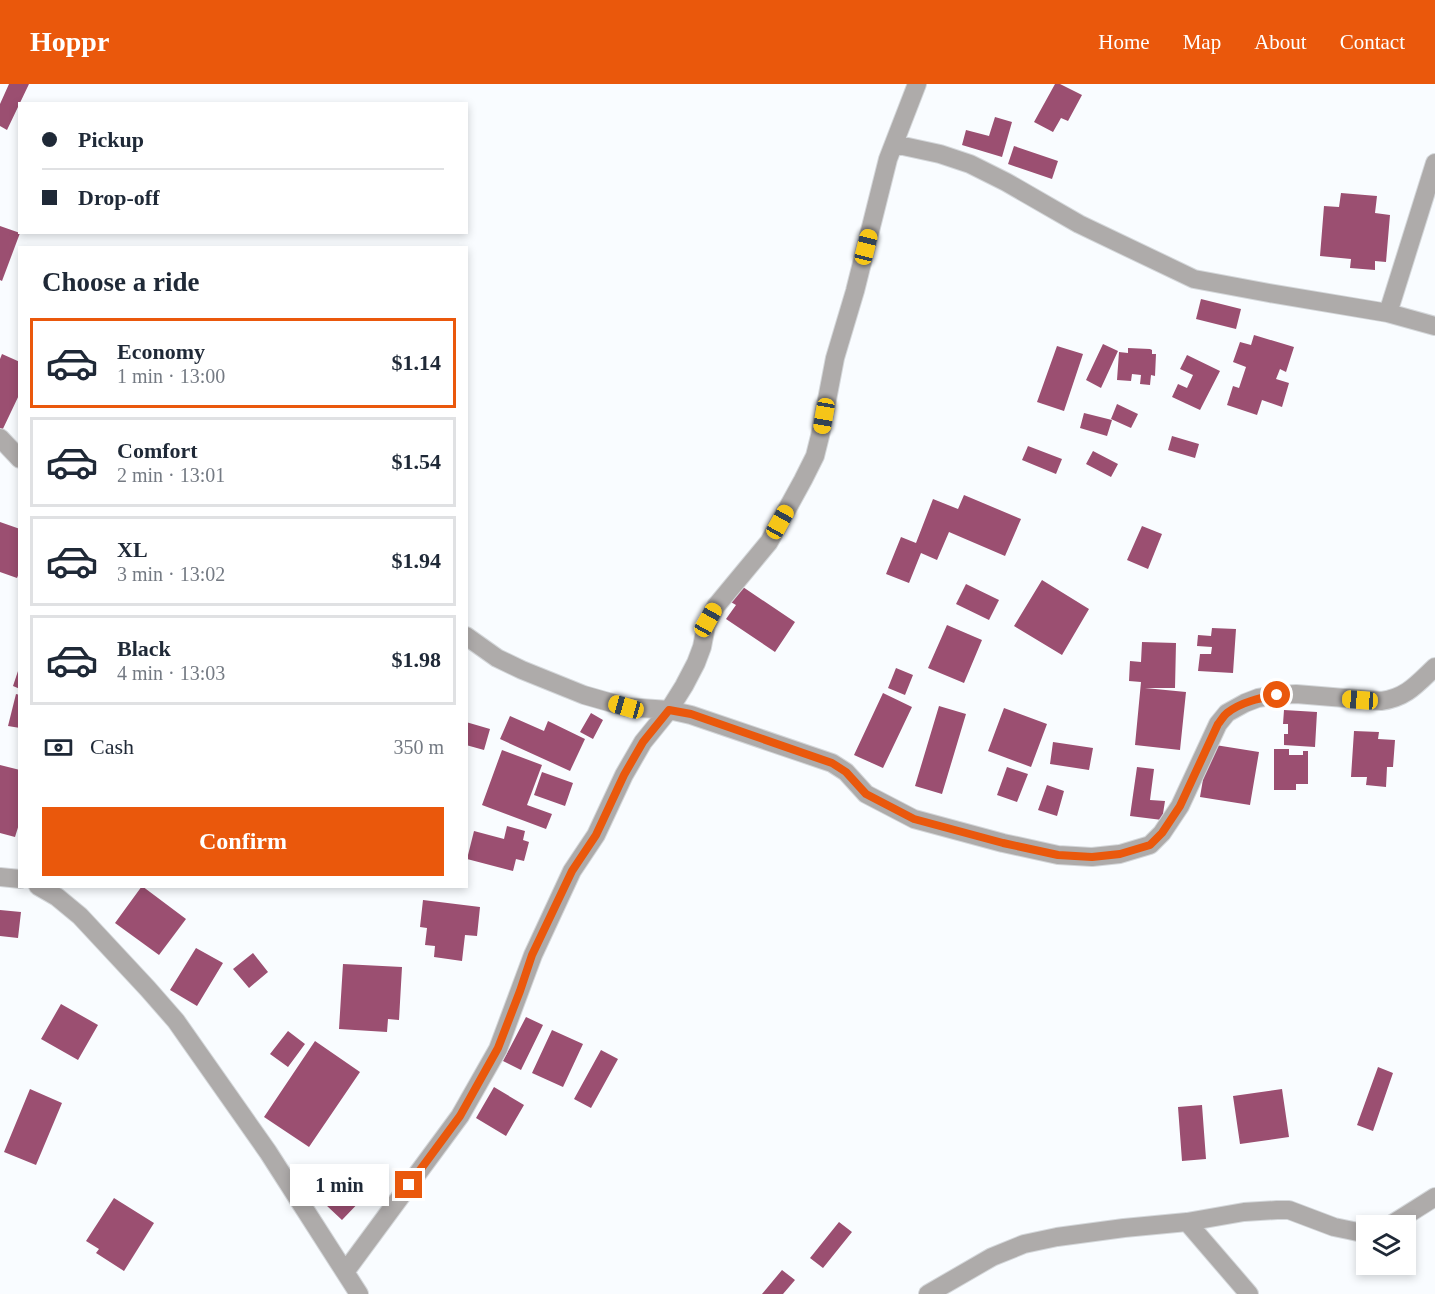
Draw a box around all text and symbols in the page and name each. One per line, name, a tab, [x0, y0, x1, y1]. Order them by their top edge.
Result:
text: Hoppr	[30, 26, 109, 57]
text: Home	[1098, 30, 1150, 54]
text: Map	[1183, 30, 1221, 54]
text: About	[1254, 30, 1307, 54]
text: Contact	[1340, 30, 1405, 54]
text: Pickup	[78, 127, 144, 152]
text: Drop-off	[78, 185, 159, 210]
car	[853, 227, 879, 267]
text: Choose a ride	[42, 267, 200, 297]
icon: car	[45, 336, 99, 390]
text: Economy	[117, 339, 205, 364]
text: $1.14	[392, 350, 441, 375]
text: 1 min · 13:00	[117, 365, 225, 387]
car	[812, 397, 836, 435]
icon: car	[45, 435, 99, 489]
text: Comfort	[117, 438, 198, 463]
text: $1.54	[392, 449, 441, 474]
text: 2 min · 13:01	[117, 464, 225, 486]
car	[763, 502, 797, 542]
icon: car	[45, 534, 99, 588]
text: XL	[117, 537, 148, 562]
text: $1.94	[392, 548, 441, 573]
text: 3 min · 13:02	[117, 563, 225, 585]
car	[691, 600, 725, 640]
icon: car	[45, 633, 99, 687]
text: Black	[117, 636, 171, 661]
text: $1.98	[392, 647, 441, 672]
text: 4 min · 13:03	[117, 662, 225, 684]
route start	[1263, 681, 1290, 708]
car	[1341, 690, 1379, 710]
car	[606, 693, 646, 721]
icon: cash	[42, 731, 75, 764]
text: Cash	[90, 734, 134, 759]
text: 350 m	[393, 736, 444, 758]
button: Confirm	[42, 807, 444, 876]
callout: 1 min	[289, 1164, 388, 1206]
route end	[395, 1171, 422, 1198]
text: 1 min	[315, 1174, 364, 1196]
map controls	[1356, 1215, 1416, 1275]
button: layers	[1356, 1215, 1416, 1275]

